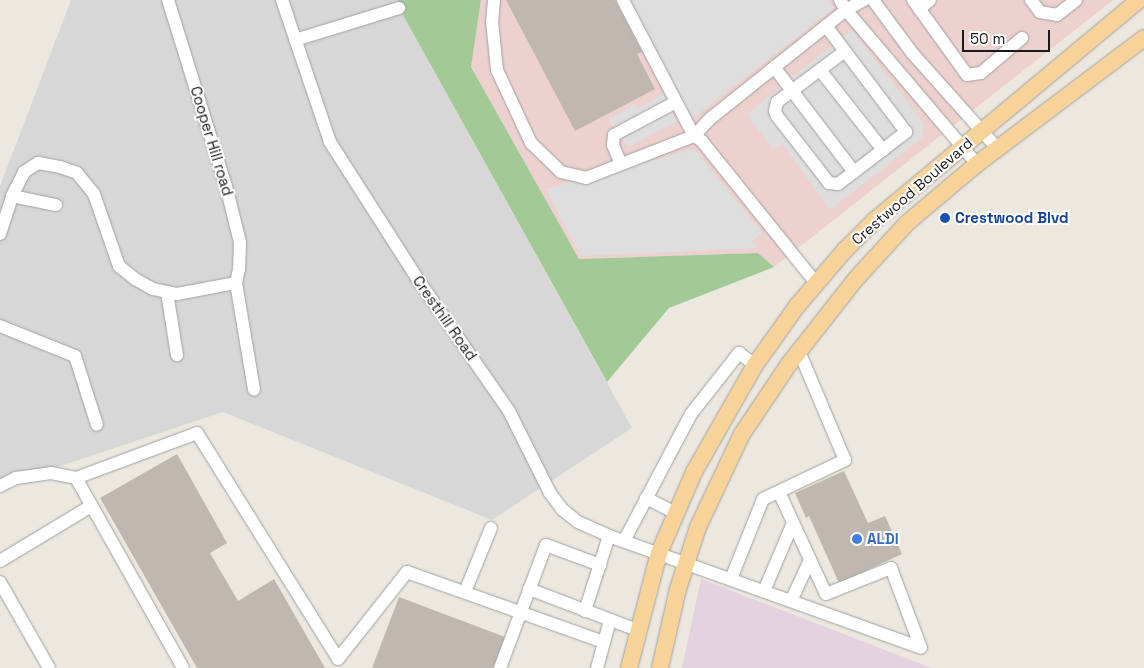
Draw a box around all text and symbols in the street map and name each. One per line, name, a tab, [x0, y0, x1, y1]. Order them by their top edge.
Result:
scale bar	[964, 20, 1052, 52]
text: 50 m	[970, 29, 1005, 48]
street label: Cooper Hill road	[187, 84, 237, 198]
street label: Crestwood Boulevard	[848, 133, 976, 249]
place label: Crestwood Blvd	[955, 209, 1069, 227]
marker: Crestwood Blvd	[939, 212, 951, 224]
street label: Cresthill Road	[409, 272, 481, 364]
place label: ALDI	[867, 530, 899, 548]
marker: ALDI	[851, 533, 863, 545]

